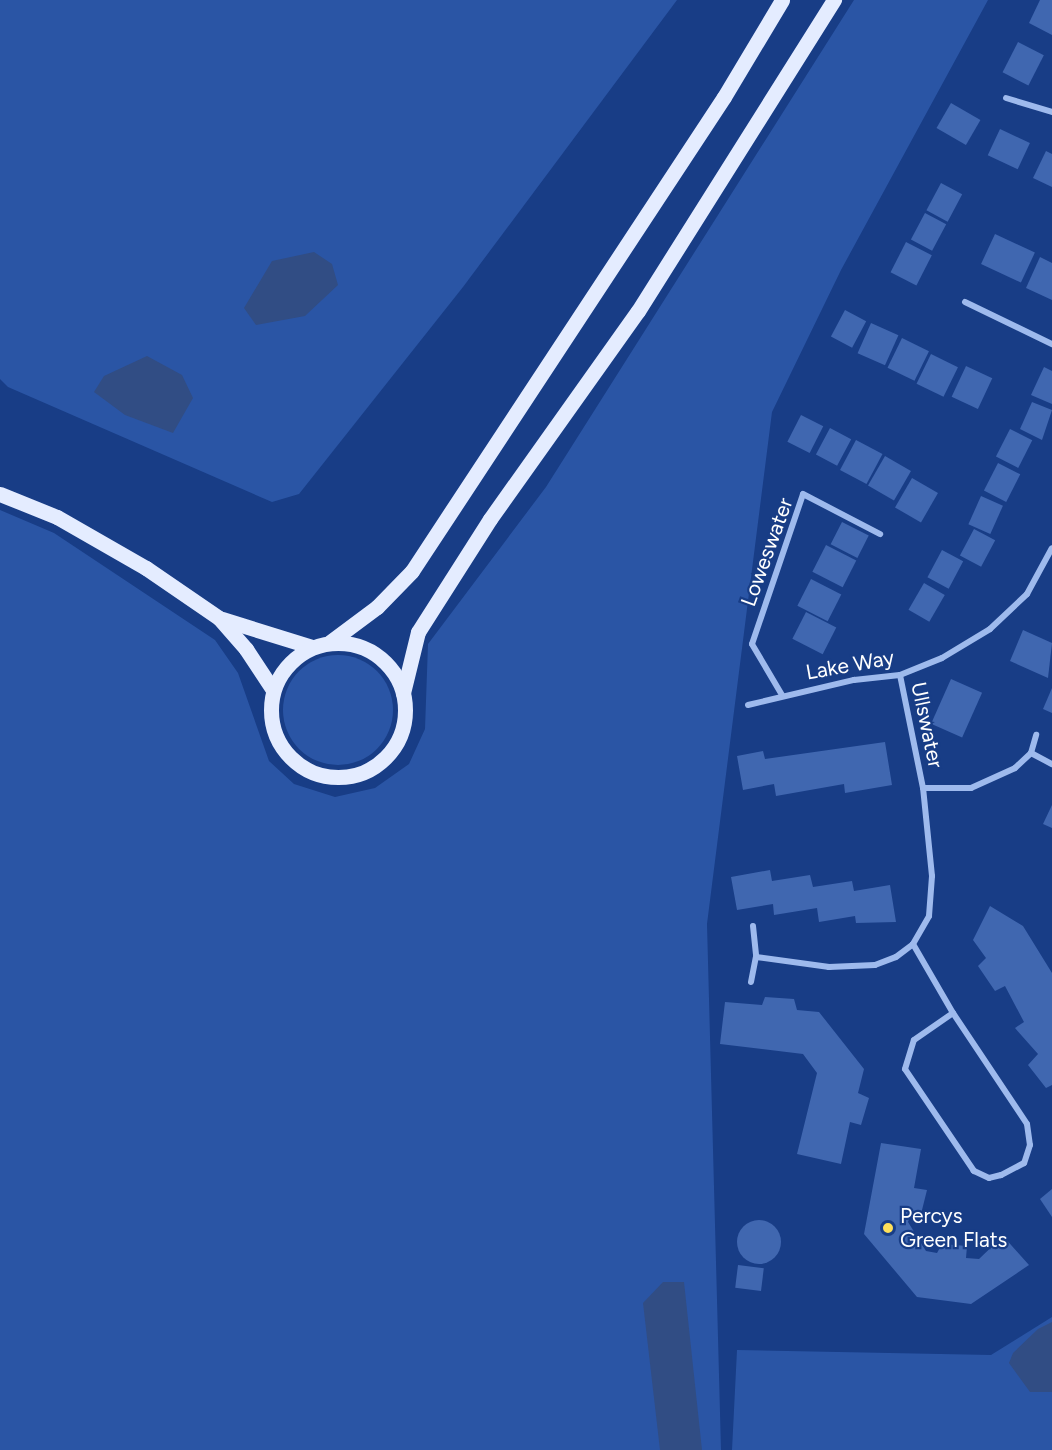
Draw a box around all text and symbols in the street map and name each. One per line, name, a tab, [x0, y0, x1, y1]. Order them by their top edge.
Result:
street label: Loweswater	[736, 494, 798, 610]
street label: Lake Way	[804, 645, 896, 685]
street label: Ullswater	[906, 680, 948, 770]
place label: Percys Green Flats	[900, 1203, 1007, 1253]
marker: Percys Green Flats	[881, 1221, 895, 1235]

